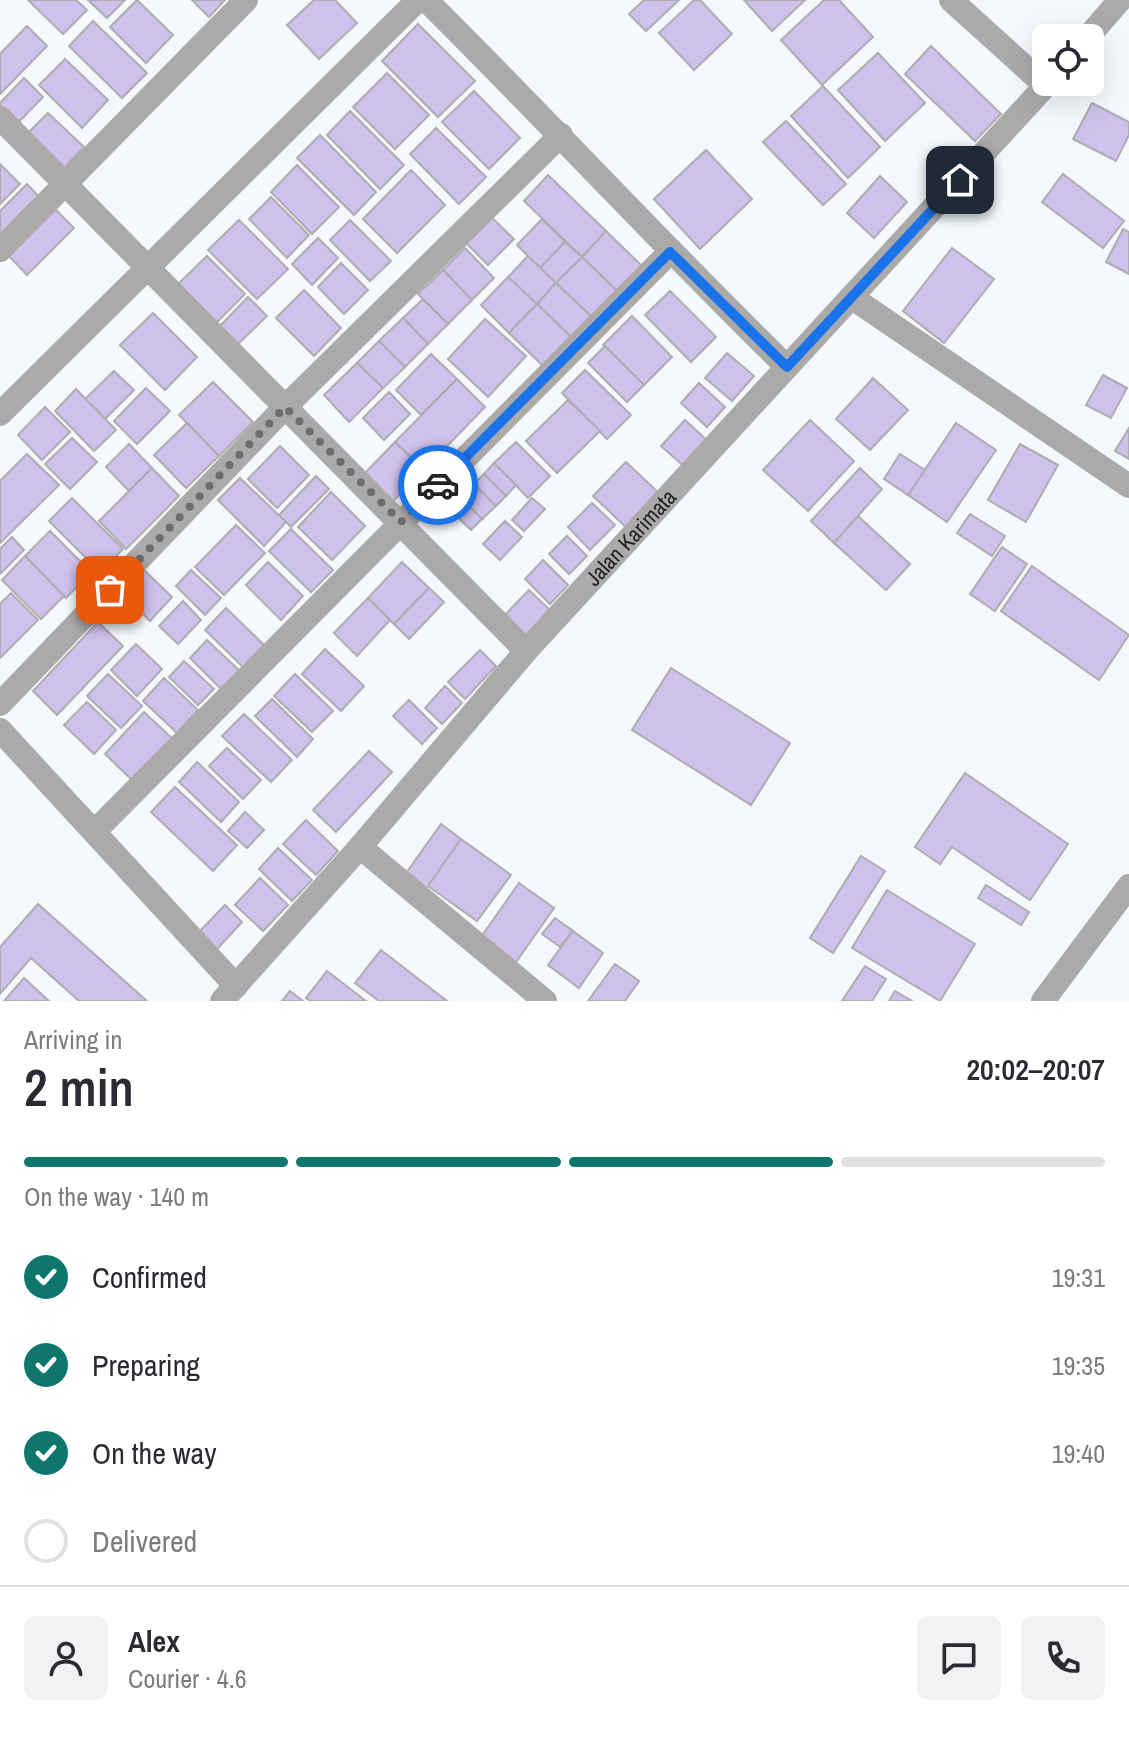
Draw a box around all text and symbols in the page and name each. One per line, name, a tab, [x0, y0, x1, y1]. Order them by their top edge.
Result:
map controls	[1032, 24, 1104, 96]
button: locate	[1032, 24, 1104, 96]
pin	[926, 146, 994, 214]
icon: home	[938, 158, 982, 202]
courier	[398, 445, 478, 525]
icon: car	[416, 463, 460, 507]
street label: Jalan Karimata	[578, 482, 683, 592]
pin	[76, 556, 144, 624]
icon: bag	[88, 568, 132, 612]
text: Arriving in	[24, 1022, 122, 1057]
text: 20:02–20:07	[966, 1049, 1105, 1089]
text: 2 min	[24, 1052, 134, 1122]
text: On the way · 140 m	[24, 1179, 209, 1214]
icon: check	[24, 1255, 68, 1299]
text: Confirmed	[92, 1257, 207, 1297]
text: 19:31	[1052, 1260, 1105, 1295]
icon: check	[24, 1343, 68, 1387]
text: Preparing	[92, 1345, 200, 1385]
text: 19:35	[1052, 1348, 1105, 1383]
icon: check	[24, 1431, 68, 1475]
text: On the way	[92, 1433, 216, 1473]
text: 19:40	[1052, 1436, 1105, 1471]
text: Delivered	[92, 1521, 197, 1561]
button: person	[24, 1616, 108, 1700]
button: chat	[917, 1616, 1001, 1700]
button: phone	[1021, 1616, 1105, 1700]
text: Alex	[128, 1621, 180, 1661]
text: Courier · 4.6	[128, 1661, 247, 1696]

